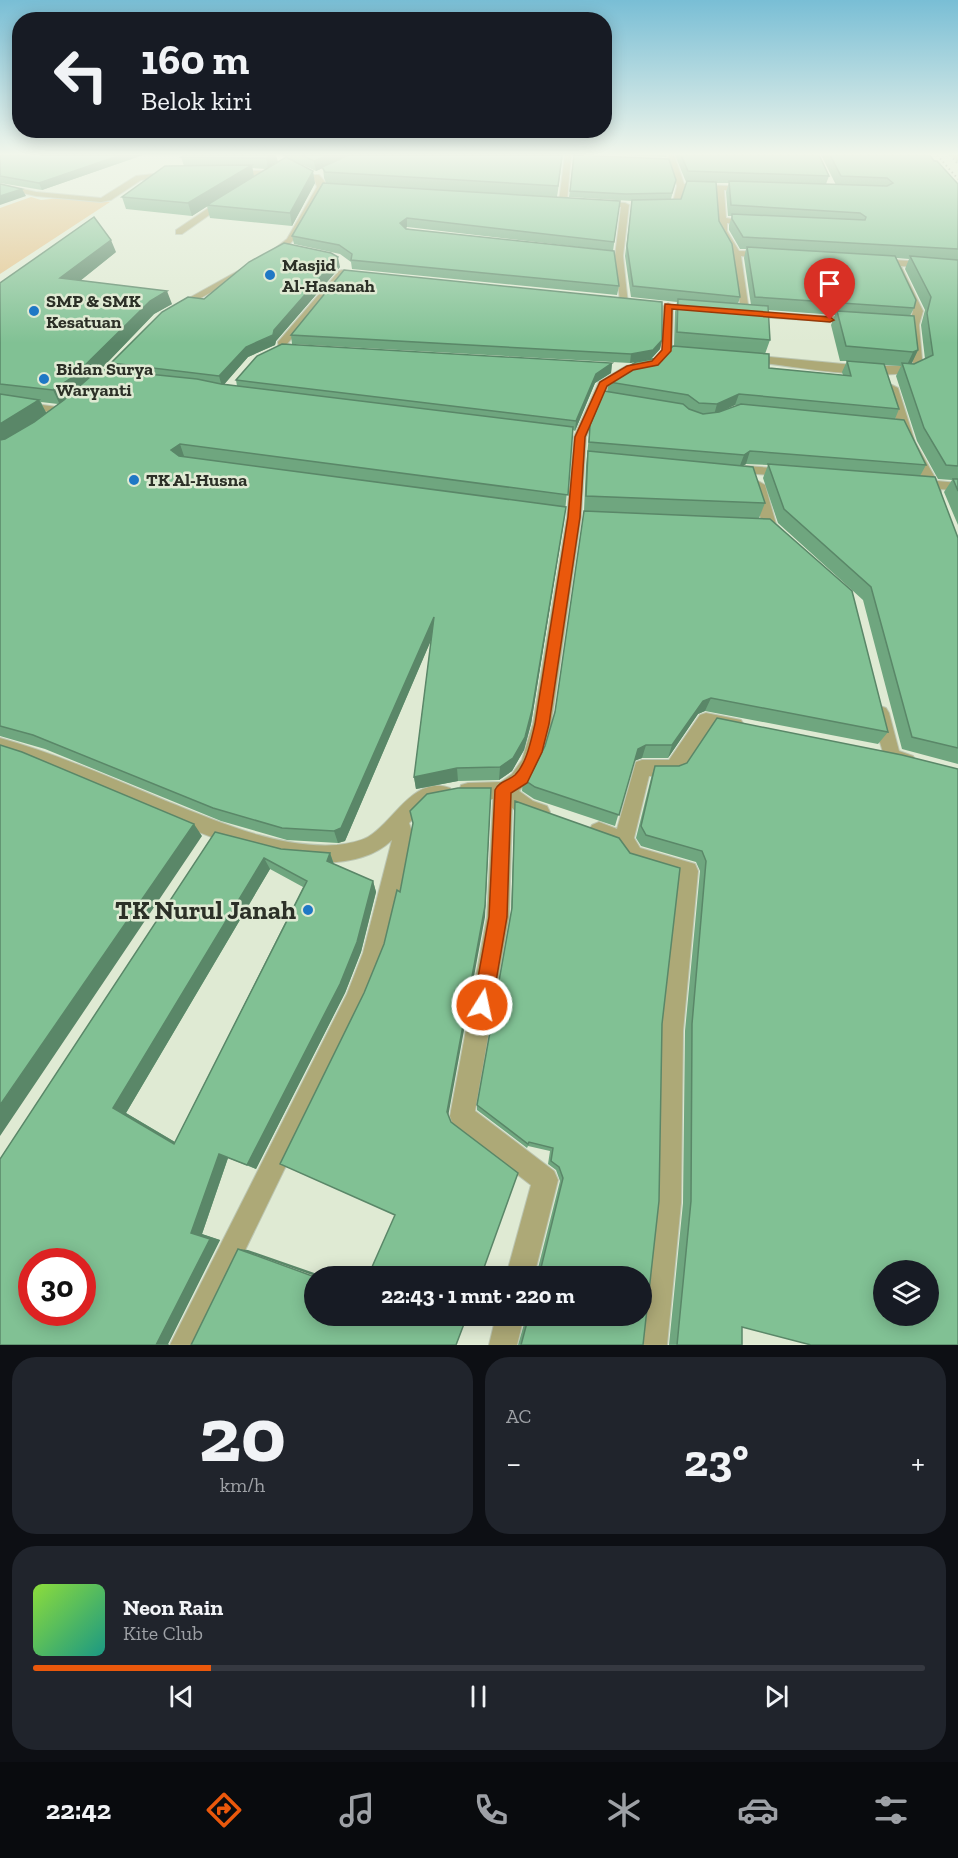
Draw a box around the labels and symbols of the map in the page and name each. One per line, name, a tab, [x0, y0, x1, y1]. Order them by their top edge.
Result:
place label: Masjid Al-Hasanah	[282, 254, 376, 297]
pin	[804, 258, 855, 320]
marker: Masjid Al-Hasanah	[263, 268, 277, 282]
place label: SMP & SMK Kesatuan	[46, 290, 141, 333]
marker: SMP & SMK Kesatuan	[27, 304, 41, 318]
place label: Bidan Surya Waryanti	[56, 358, 153, 401]
marker: Bidan Surya Waryanti	[37, 372, 51, 386]
place label: TK Al-Husna	[146, 469, 247, 491]
marker: TK Al-Husna	[127, 473, 141, 487]
place label: TK Nurul Janah	[115, 894, 296, 926]
marker: TK Nurul Janah	[301, 903, 315, 917]
position arrow	[450, 973, 514, 1037]
speed limit sign: 30	[18, 1248, 96, 1326]

